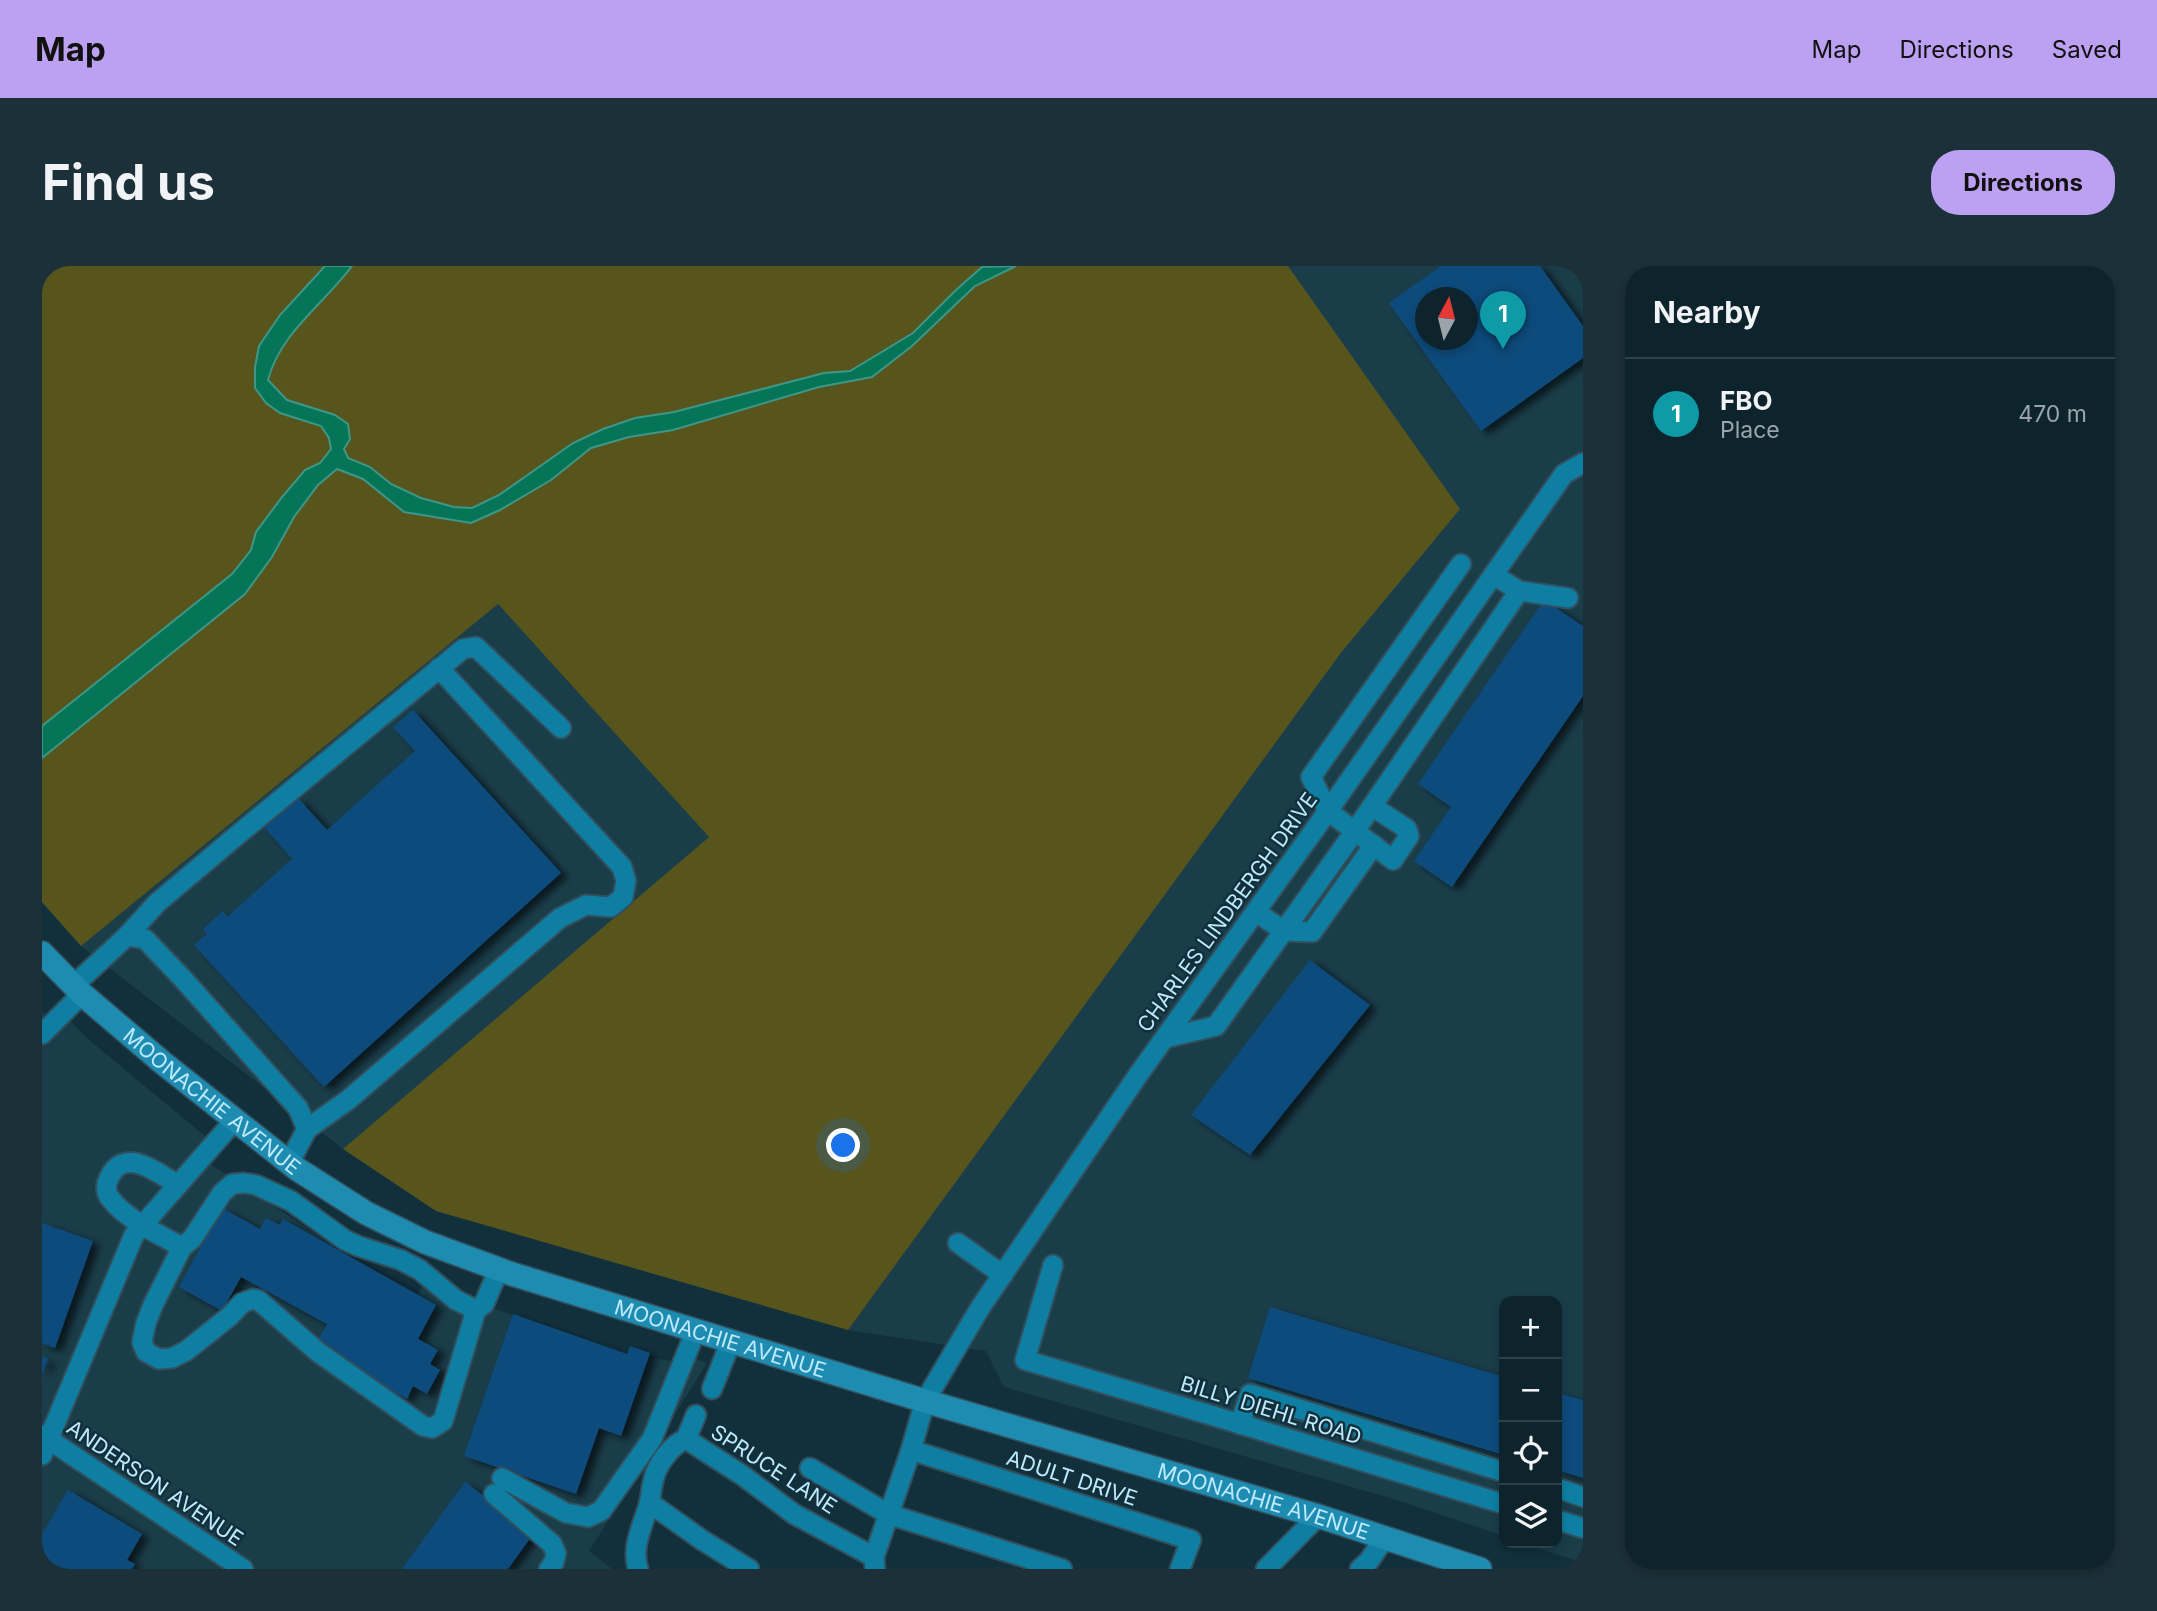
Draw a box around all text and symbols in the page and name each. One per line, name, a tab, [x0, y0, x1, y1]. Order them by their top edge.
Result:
text: Map	[35, 29, 106, 69]
text: Map	[1812, 35, 1861, 64]
text: Directions	[1899, 35, 2014, 64]
text: Saved	[2052, 35, 2122, 64]
button: Directions	[1931, 150, 2115, 215]
text: Find us	[42, 153, 215, 212]
north arrow	[1415, 287, 1478, 350]
pin: 1	[1480, 291, 1526, 349]
text: Nearby	[1653, 294, 1761, 330]
text: FBO	[1720, 385, 1773, 416]
text: 1	[1671, 400, 1681, 428]
text: 470 m	[2018, 400, 2087, 428]
text: Place	[1720, 416, 1780, 444]
street label: CHARLES LINDBERGH DRIVE	[1132, 787, 1322, 1037]
street label: MOONACHIE AVENUE	[119, 1023, 306, 1180]
your location	[826, 1128, 860, 1162]
street label: MOONACHIE AVENUE	[612, 1294, 829, 1382]
map controls	[1499, 1296, 1562, 1548]
button: +	[1499, 1296, 1562, 1359]
button: −	[1499, 1359, 1562, 1422]
street label: BILLY DIEHL ROAD	[1178, 1371, 1364, 1449]
street label: ANDERSON AVENUE	[62, 1415, 248, 1551]
street label: SPRUCE LANE	[707, 1419, 841, 1519]
button: locate	[1499, 1422, 1562, 1485]
street label: ADULT DRIVE	[1003, 1445, 1141, 1511]
street label: MOONACHIE AVENUE	[1155, 1457, 1373, 1545]
button: layers	[1499, 1485, 1562, 1548]

